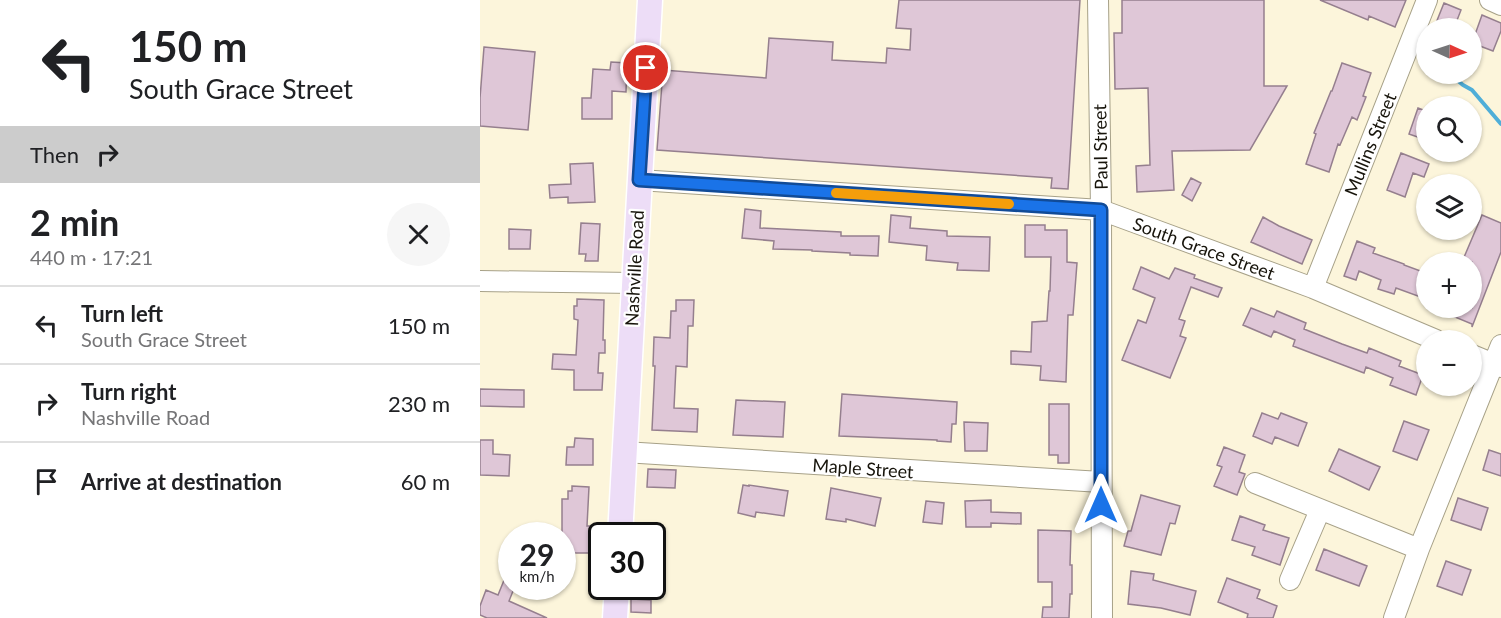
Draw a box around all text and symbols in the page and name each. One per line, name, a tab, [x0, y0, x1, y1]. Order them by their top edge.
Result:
north arrow	[1416, 18, 1482, 84]
map controls	[1416, 18, 1482, 396]
text: 150 m	[129, 21, 247, 71]
icon: left	[30, 24, 108, 102]
pin	[620, 42, 671, 93]
icon: arrive	[629, 51, 662, 84]
text: South Grace Street	[129, 72, 353, 105]
street label: Mullins Street	[1339, 89, 1401, 199]
button: search	[1416, 96, 1482, 162]
street label: Paul Street	[1088, 103, 1112, 190]
icon: right	[91, 138, 124, 171]
text: Then	[30, 141, 79, 168]
button: layers	[1416, 174, 1482, 240]
text: 2 min	[30, 200, 119, 244]
button: close	[387, 203, 450, 266]
street label: Nashville Road	[620, 209, 648, 327]
street label: South Grace Street	[1130, 212, 1278, 284]
text: 440 m · 17:21	[30, 245, 153, 269]
button: +	[1416, 252, 1482, 318]
text: Turn left	[81, 300, 163, 327]
icon: left	[30, 309, 63, 342]
text: 150 m	[388, 312, 450, 339]
text: South Grace Street	[81, 327, 247, 351]
button: −	[1416, 330, 1482, 396]
text: Turn right	[81, 378, 176, 405]
icon: right	[30, 387, 63, 420]
text: 230 m	[388, 390, 450, 417]
text: Nashville Road	[81, 405, 210, 429]
street label: Maple Street	[812, 453, 915, 483]
icon: arrive	[30, 465, 63, 498]
text: Arrive at destination	[81, 468, 282, 495]
text: 60 m	[401, 468, 450, 495]
position arrow	[1069, 473, 1133, 537]
speed limit sign: 30	[588, 522, 666, 600]
text: 29	[520, 536, 554, 572]
text: km/h	[519, 567, 555, 585]

